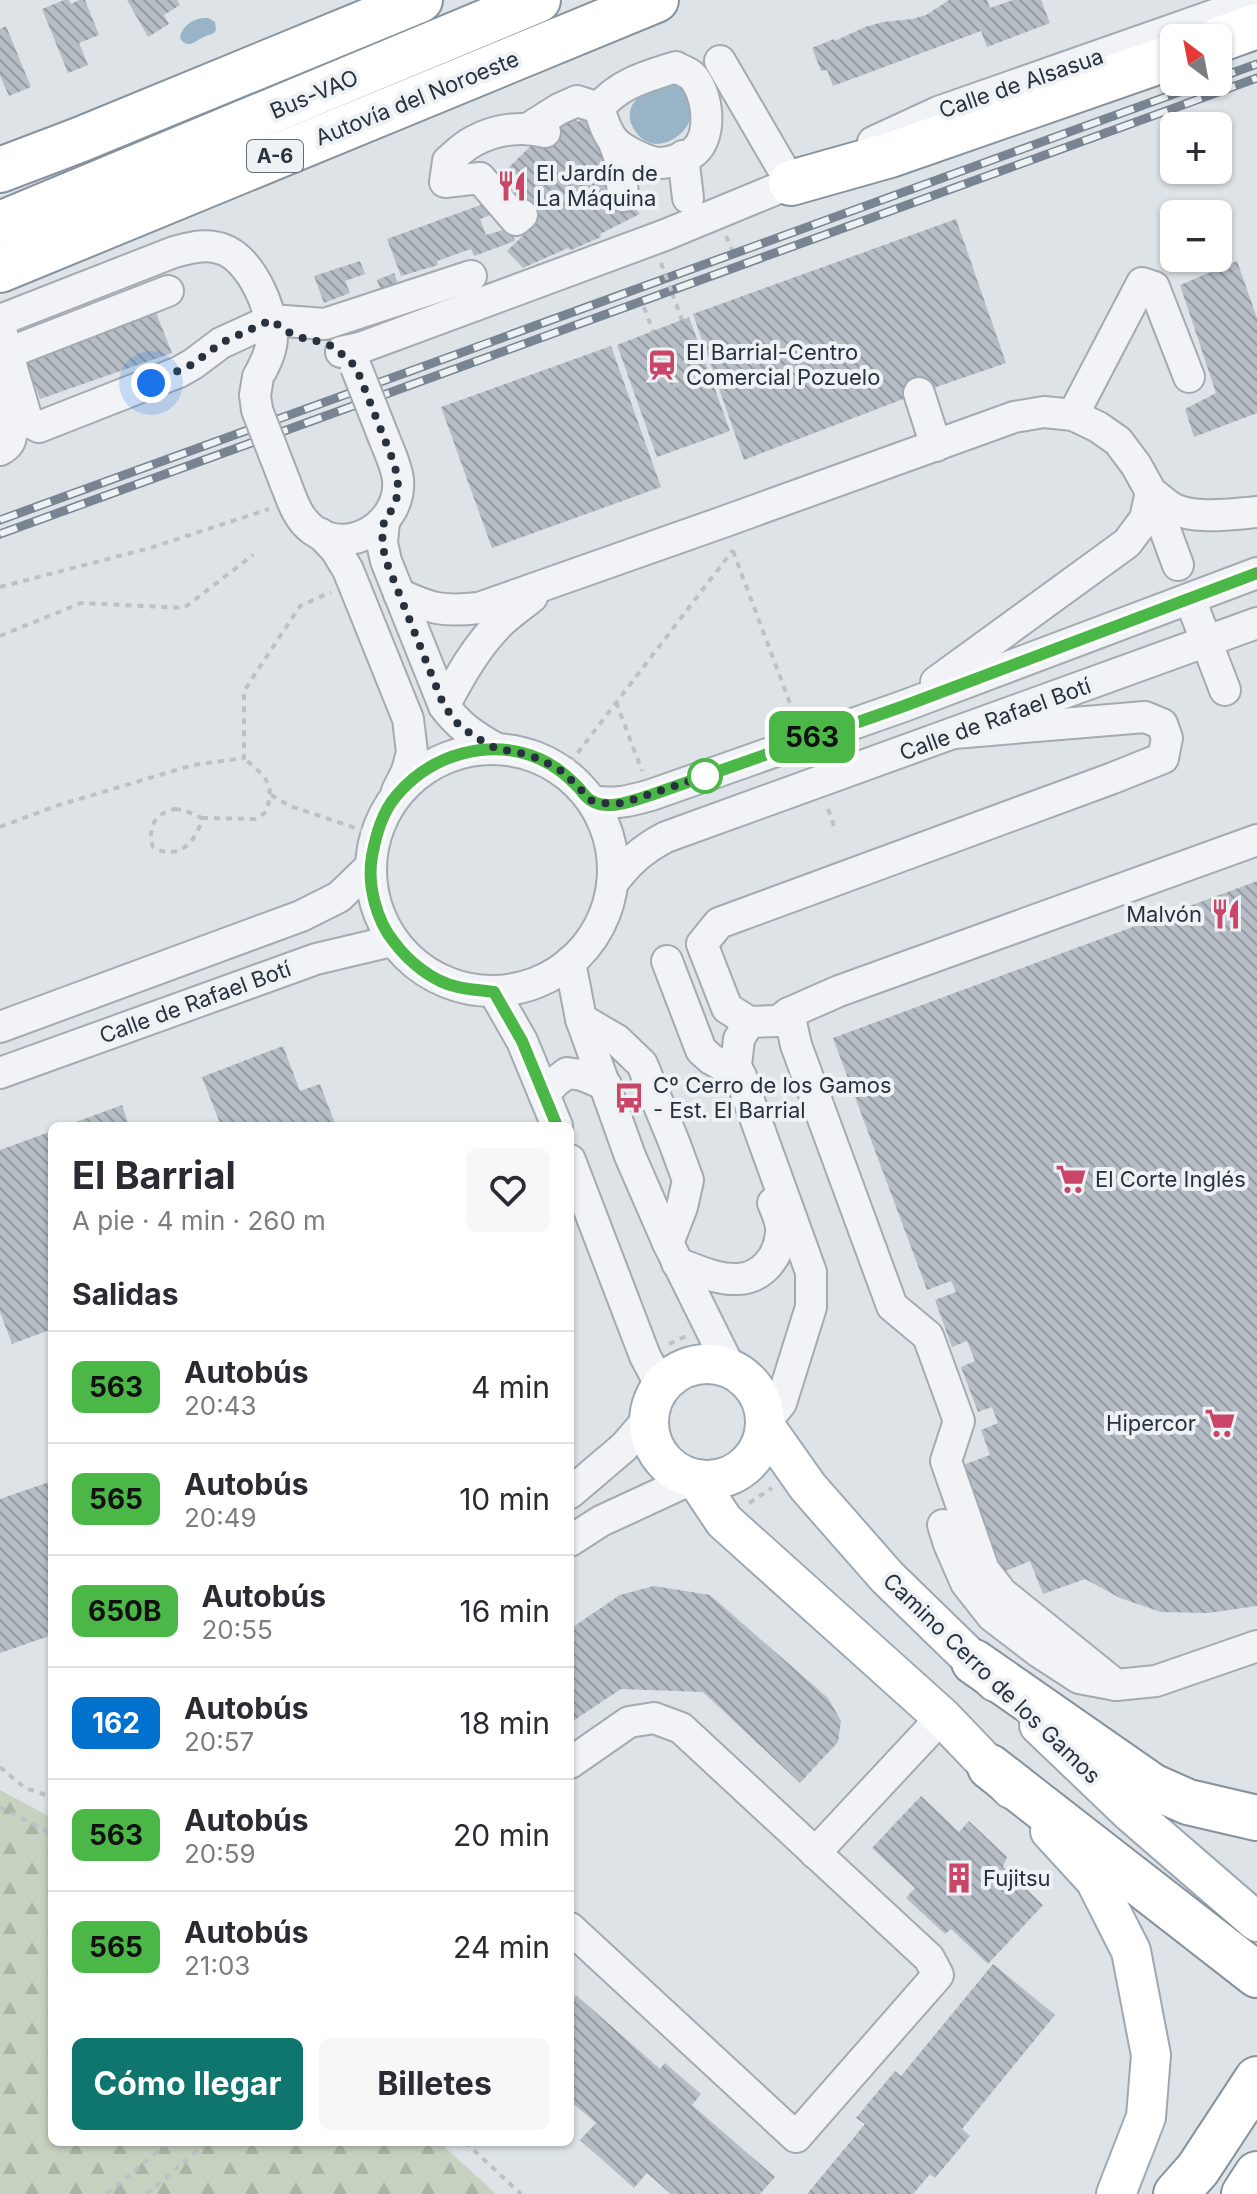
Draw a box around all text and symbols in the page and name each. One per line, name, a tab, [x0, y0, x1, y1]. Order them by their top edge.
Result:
north arrow	[1160, 24, 1232, 96]
map controls	[1160, 24, 1232, 272]
street label: Calle de Alsasua	[935, 43, 1107, 123]
street label: Autovía del Noroeste	[311, 45, 523, 151]
street label: Bus-VAO	[266, 64, 362, 124]
button: +	[1160, 112, 1232, 184]
road number: A-6	[247, 140, 303, 172]
place label: El Jardín de La Máquina	[536, 160, 658, 211]
restaurant icon: El Jardín de La Máquina	[495, 169, 529, 203]
button: −	[1160, 200, 1232, 272]
place label: El Barrial-Centro Comercial Pozuelo	[686, 339, 880, 390]
station icon: El Barrial-Centro Comercial Pozuelo	[645, 348, 679, 382]
your location	[131, 363, 171, 403]
street label: Calle de Rafael Botí	[896, 672, 1095, 766]
line badge: 563	[766, 711, 858, 763]
text: 563	[785, 720, 839, 754]
unlabelled marker	[688, 759, 722, 793]
restaurant icon: Malvón	[1209, 897, 1243, 931]
place label: Malvón	[1126, 901, 1202, 927]
street label: Calle de Rafael Botí	[96, 955, 295, 1049]
place label: Cº Cerro de los Gamos - Est. El Barrial	[653, 1072, 892, 1123]
bus stop icon: Cº Cerro de los Gamos - Est. El Barrial	[612, 1081, 646, 1115]
button: heart	[466, 1148, 550, 1232]
text: El Barrial	[72, 1152, 236, 1198]
supermarket icon: El Corte Inglés	[1054, 1162, 1088, 1196]
place label: El Corte Inglés	[1095, 1166, 1246, 1192]
text: A pie · 4 min · 260 m	[72, 1205, 326, 1236]
text: Salidas	[72, 1276, 178, 1312]
text: Autobús	[184, 1354, 309, 1390]
text: 4 min	[471, 1369, 550, 1405]
text: 563	[89, 1370, 143, 1404]
text: 20:43	[184, 1390, 257, 1421]
supermarket icon: Hipercor	[1203, 1406, 1237, 1440]
place label: Hipercor	[1106, 1410, 1196, 1436]
text: Autobús	[184, 1466, 309, 1502]
text: 10 min	[459, 1481, 550, 1517]
text: 565	[89, 1482, 143, 1516]
text: 20:49	[184, 1502, 257, 1533]
street label: Camino Cerro de los Gamos	[878, 1567, 1106, 1789]
text: Autobús	[202, 1578, 326, 1614]
text: 16 min	[459, 1593, 550, 1629]
text: 650B	[88, 1594, 162, 1628]
text: 20:55	[202, 1614, 273, 1645]
text: Autobús	[184, 1690, 309, 1726]
text: 18 min	[460, 1705, 550, 1741]
text: 162	[92, 1706, 140, 1740]
text: 20:57	[184, 1726, 254, 1757]
text: Autobús	[184, 1802, 309, 1838]
text: 20 min	[453, 1817, 550, 1853]
text: 563	[89, 1818, 143, 1852]
text: 20:59	[184, 1838, 256, 1869]
building icon: Fujitsu	[942, 1861, 976, 1895]
place label: Fujitsu	[983, 1865, 1051, 1891]
text: Autobús	[184, 1914, 309, 1950]
text: 24 min	[453, 1929, 550, 1965]
text: 565	[89, 1930, 143, 1964]
text: 21:03	[184, 1950, 250, 1981]
button: Cómo llegar	[72, 2038, 303, 2130]
button: Billetes	[319, 2038, 550, 2130]

